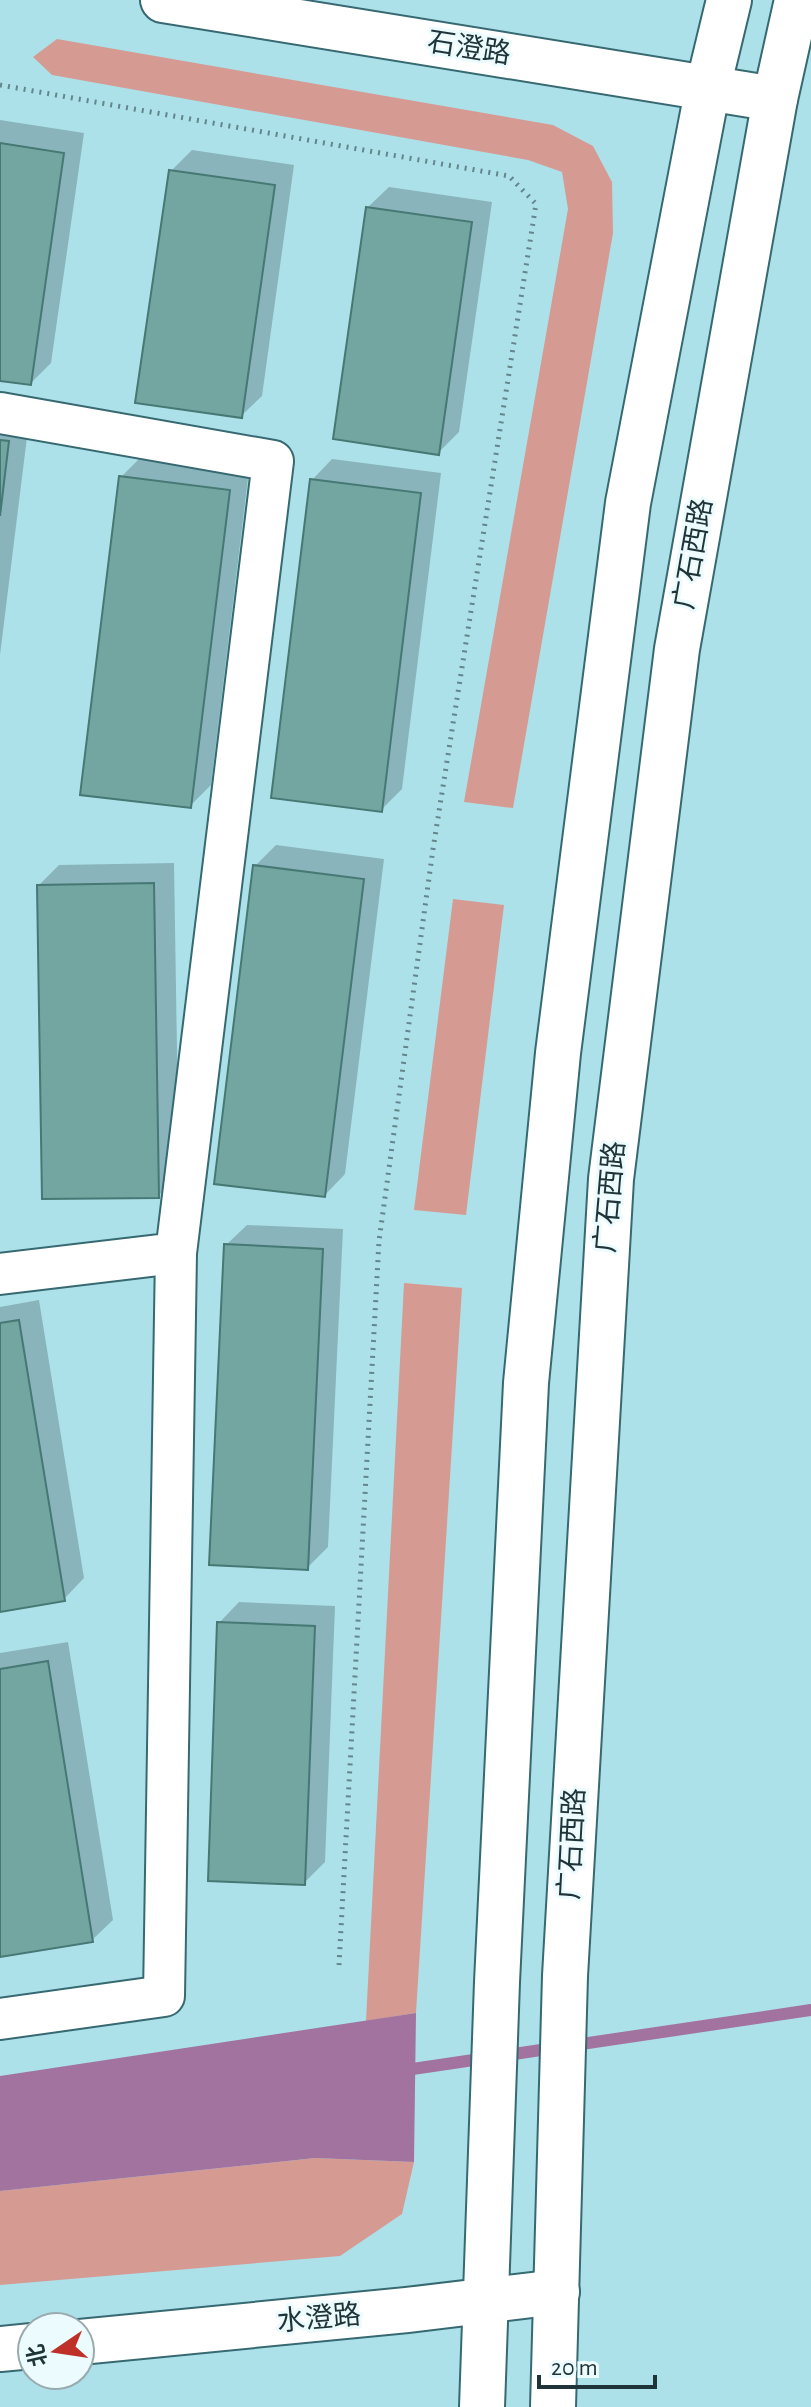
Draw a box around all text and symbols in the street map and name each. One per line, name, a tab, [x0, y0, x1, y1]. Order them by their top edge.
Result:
street label: 石澄路	[425, 27, 513, 69]
street label: 广石西路	[669, 496, 718, 612]
street label: 广石西路	[590, 1140, 630, 1254]
street label: 广石西路	[554, 1787, 590, 1901]
street label: 水澄路	[276, 2299, 362, 2337]
north arrow	[16, 2311, 96, 2391]
scale bar	[539, 2339, 655, 2389]
text: 北	[23, 2342, 51, 2369]
text: 20 m	[551, 2356, 598, 2380]

